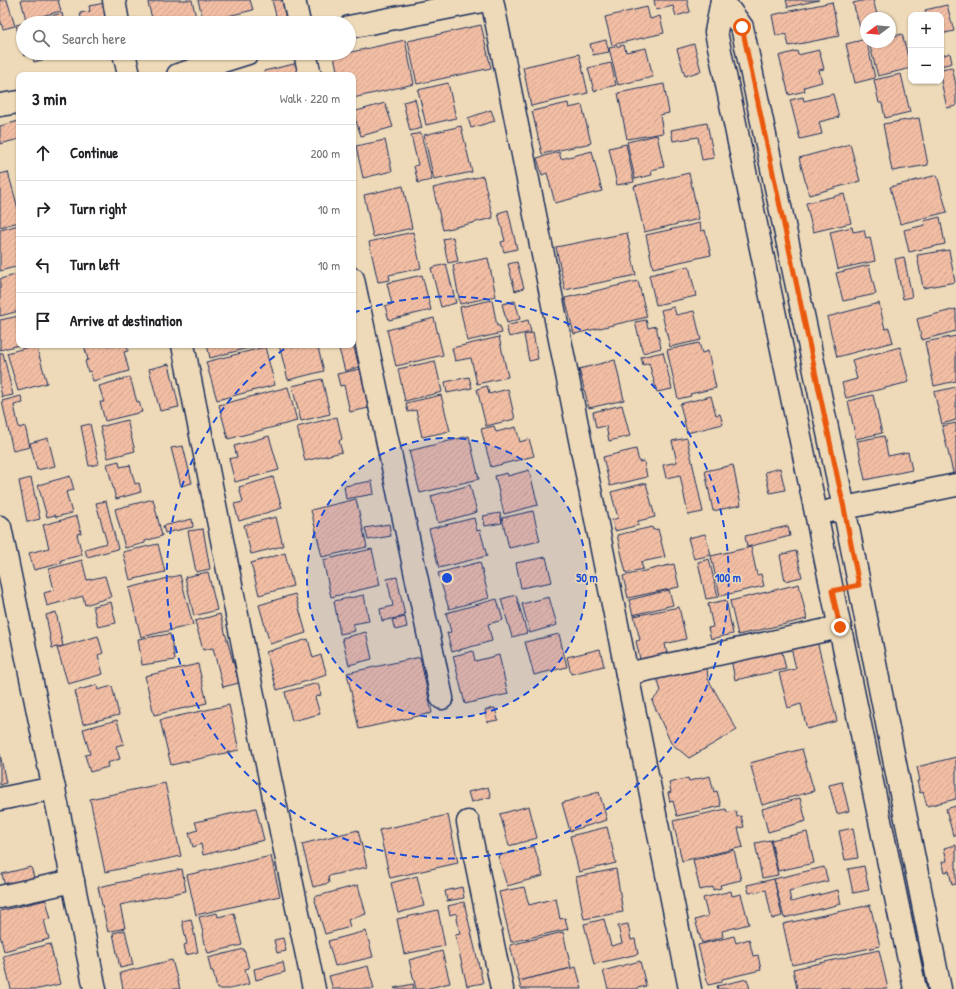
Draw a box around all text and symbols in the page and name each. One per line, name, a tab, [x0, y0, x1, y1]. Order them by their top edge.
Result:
north arrow	[860, 12, 896, 48]
map controls	[908, 12, 944, 84]
button: +	[908, 12, 944, 48]
search box	[16, 16, 356, 60]
route start	[733, 18, 751, 36]
icon: search	[30, 27, 52, 49]
text: Search here	[62, 28, 126, 49]
button: −	[908, 48, 944, 84]
text: 3 min	[32, 87, 67, 110]
text: Walk · 220 m	[280, 89, 340, 107]
icon: ahead	[32, 142, 54, 164]
text: Continue	[70, 142, 118, 163]
text: 200 m	[310, 144, 340, 162]
icon: right	[32, 198, 54, 220]
text: Turn right	[70, 198, 126, 219]
text: 10 m	[318, 200, 340, 218]
icon: left	[32, 254, 54, 276]
text: Turn left	[70, 254, 120, 275]
text: 10 m	[318, 256, 340, 274]
icon: arrive	[32, 310, 54, 332]
text: Arrive at destination	[70, 310, 182, 331]
text: 50 m	[576, 569, 598, 586]
text: 100 m	[715, 569, 741, 586]
centre of rings	[440, 571, 454, 585]
route end	[831, 618, 849, 636]

